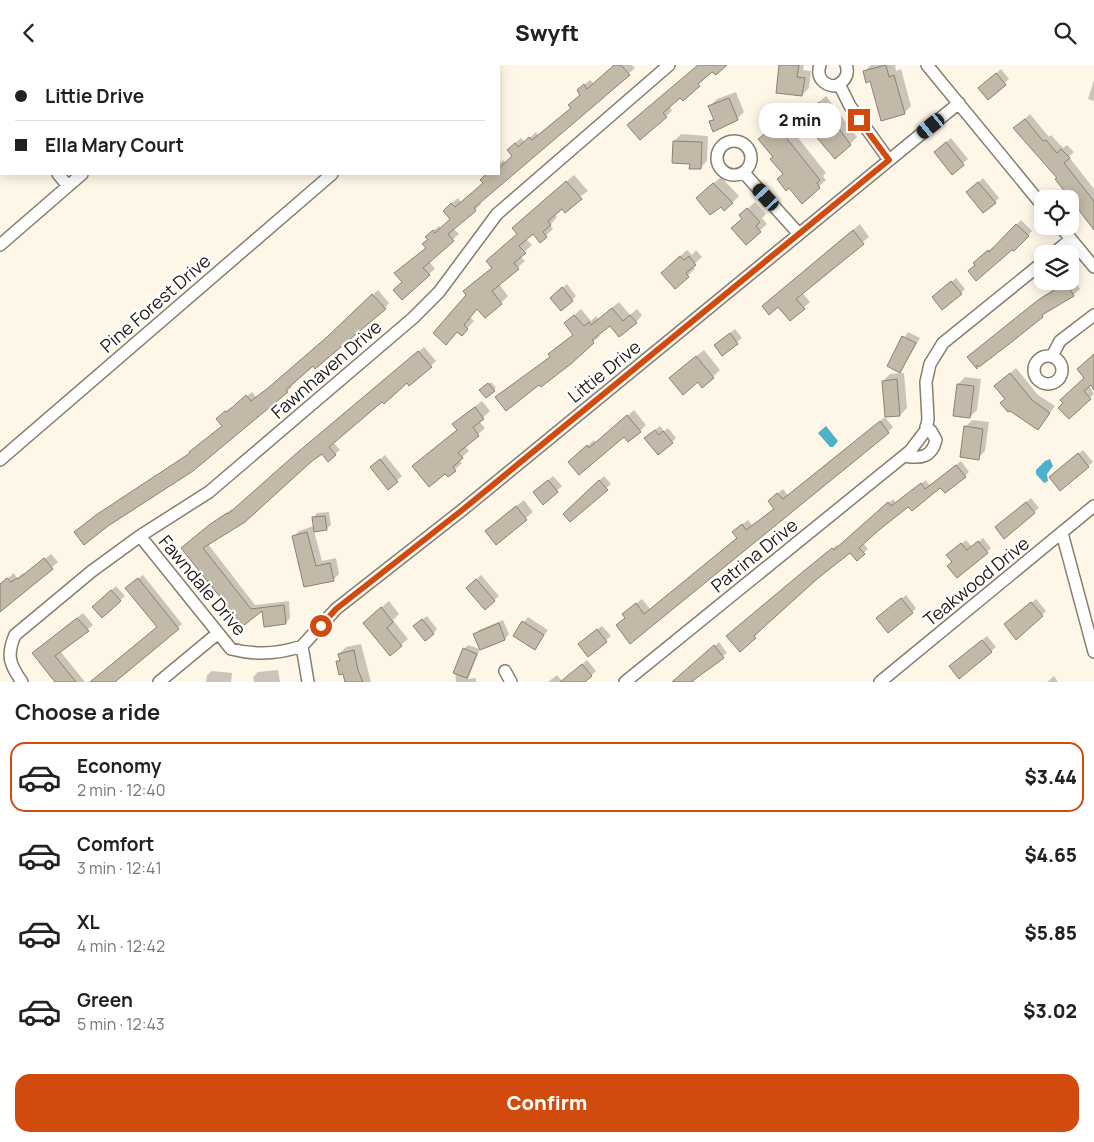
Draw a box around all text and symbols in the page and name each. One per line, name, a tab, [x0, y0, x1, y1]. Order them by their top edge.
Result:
text: Swyft	[515, 18, 579, 48]
icon: back	[15, 19, 43, 47]
icon: search	[1051, 19, 1079, 47]
text: Littie Drive	[45, 83, 144, 109]
callout: 2 min	[759, 103, 842, 137]
text: 2 min	[779, 109, 821, 131]
route end	[848, 109, 870, 131]
car	[914, 111, 947, 141]
text: Ella Mary Court	[45, 132, 184, 158]
car	[750, 181, 781, 213]
map controls	[1034, 190, 1079, 290]
button: locate	[1034, 190, 1079, 235]
button: layers	[1034, 245, 1079, 290]
street label: Pine Forest Drive	[95, 249, 215, 357]
street label: Fawnhaven Drive	[266, 314, 386, 424]
street label: Littie Drive	[563, 334, 645, 408]
street label: Patrina Drive	[706, 513, 802, 597]
street label: Fawndale Drive	[154, 530, 252, 640]
street label: Teakwood Drive	[918, 531, 1034, 631]
route start	[310, 615, 332, 637]
text: Choose a ride	[15, 697, 160, 727]
text: Economy	[77, 753, 161, 779]
icon: car	[17, 755, 62, 800]
text: $3.44	[1025, 764, 1077, 790]
text: 2 min · 12:40	[77, 779, 166, 801]
text: Comfort	[77, 831, 154, 857]
icon: car	[17, 833, 62, 878]
text: $4.65	[1024, 842, 1077, 868]
text: 3 min · 12:41	[77, 857, 162, 879]
text: XL	[77, 909, 100, 935]
icon: car	[17, 911, 62, 956]
text: $5.85	[1025, 920, 1077, 946]
text: 4 min · 12:42	[77, 935, 165, 957]
text: Green	[77, 987, 133, 1013]
icon: car	[17, 989, 62, 1034]
text: $3.02	[1023, 998, 1077, 1024]
text: 5 min · 12:43	[77, 1013, 165, 1035]
button: Confirm	[15, 1074, 1079, 1132]

